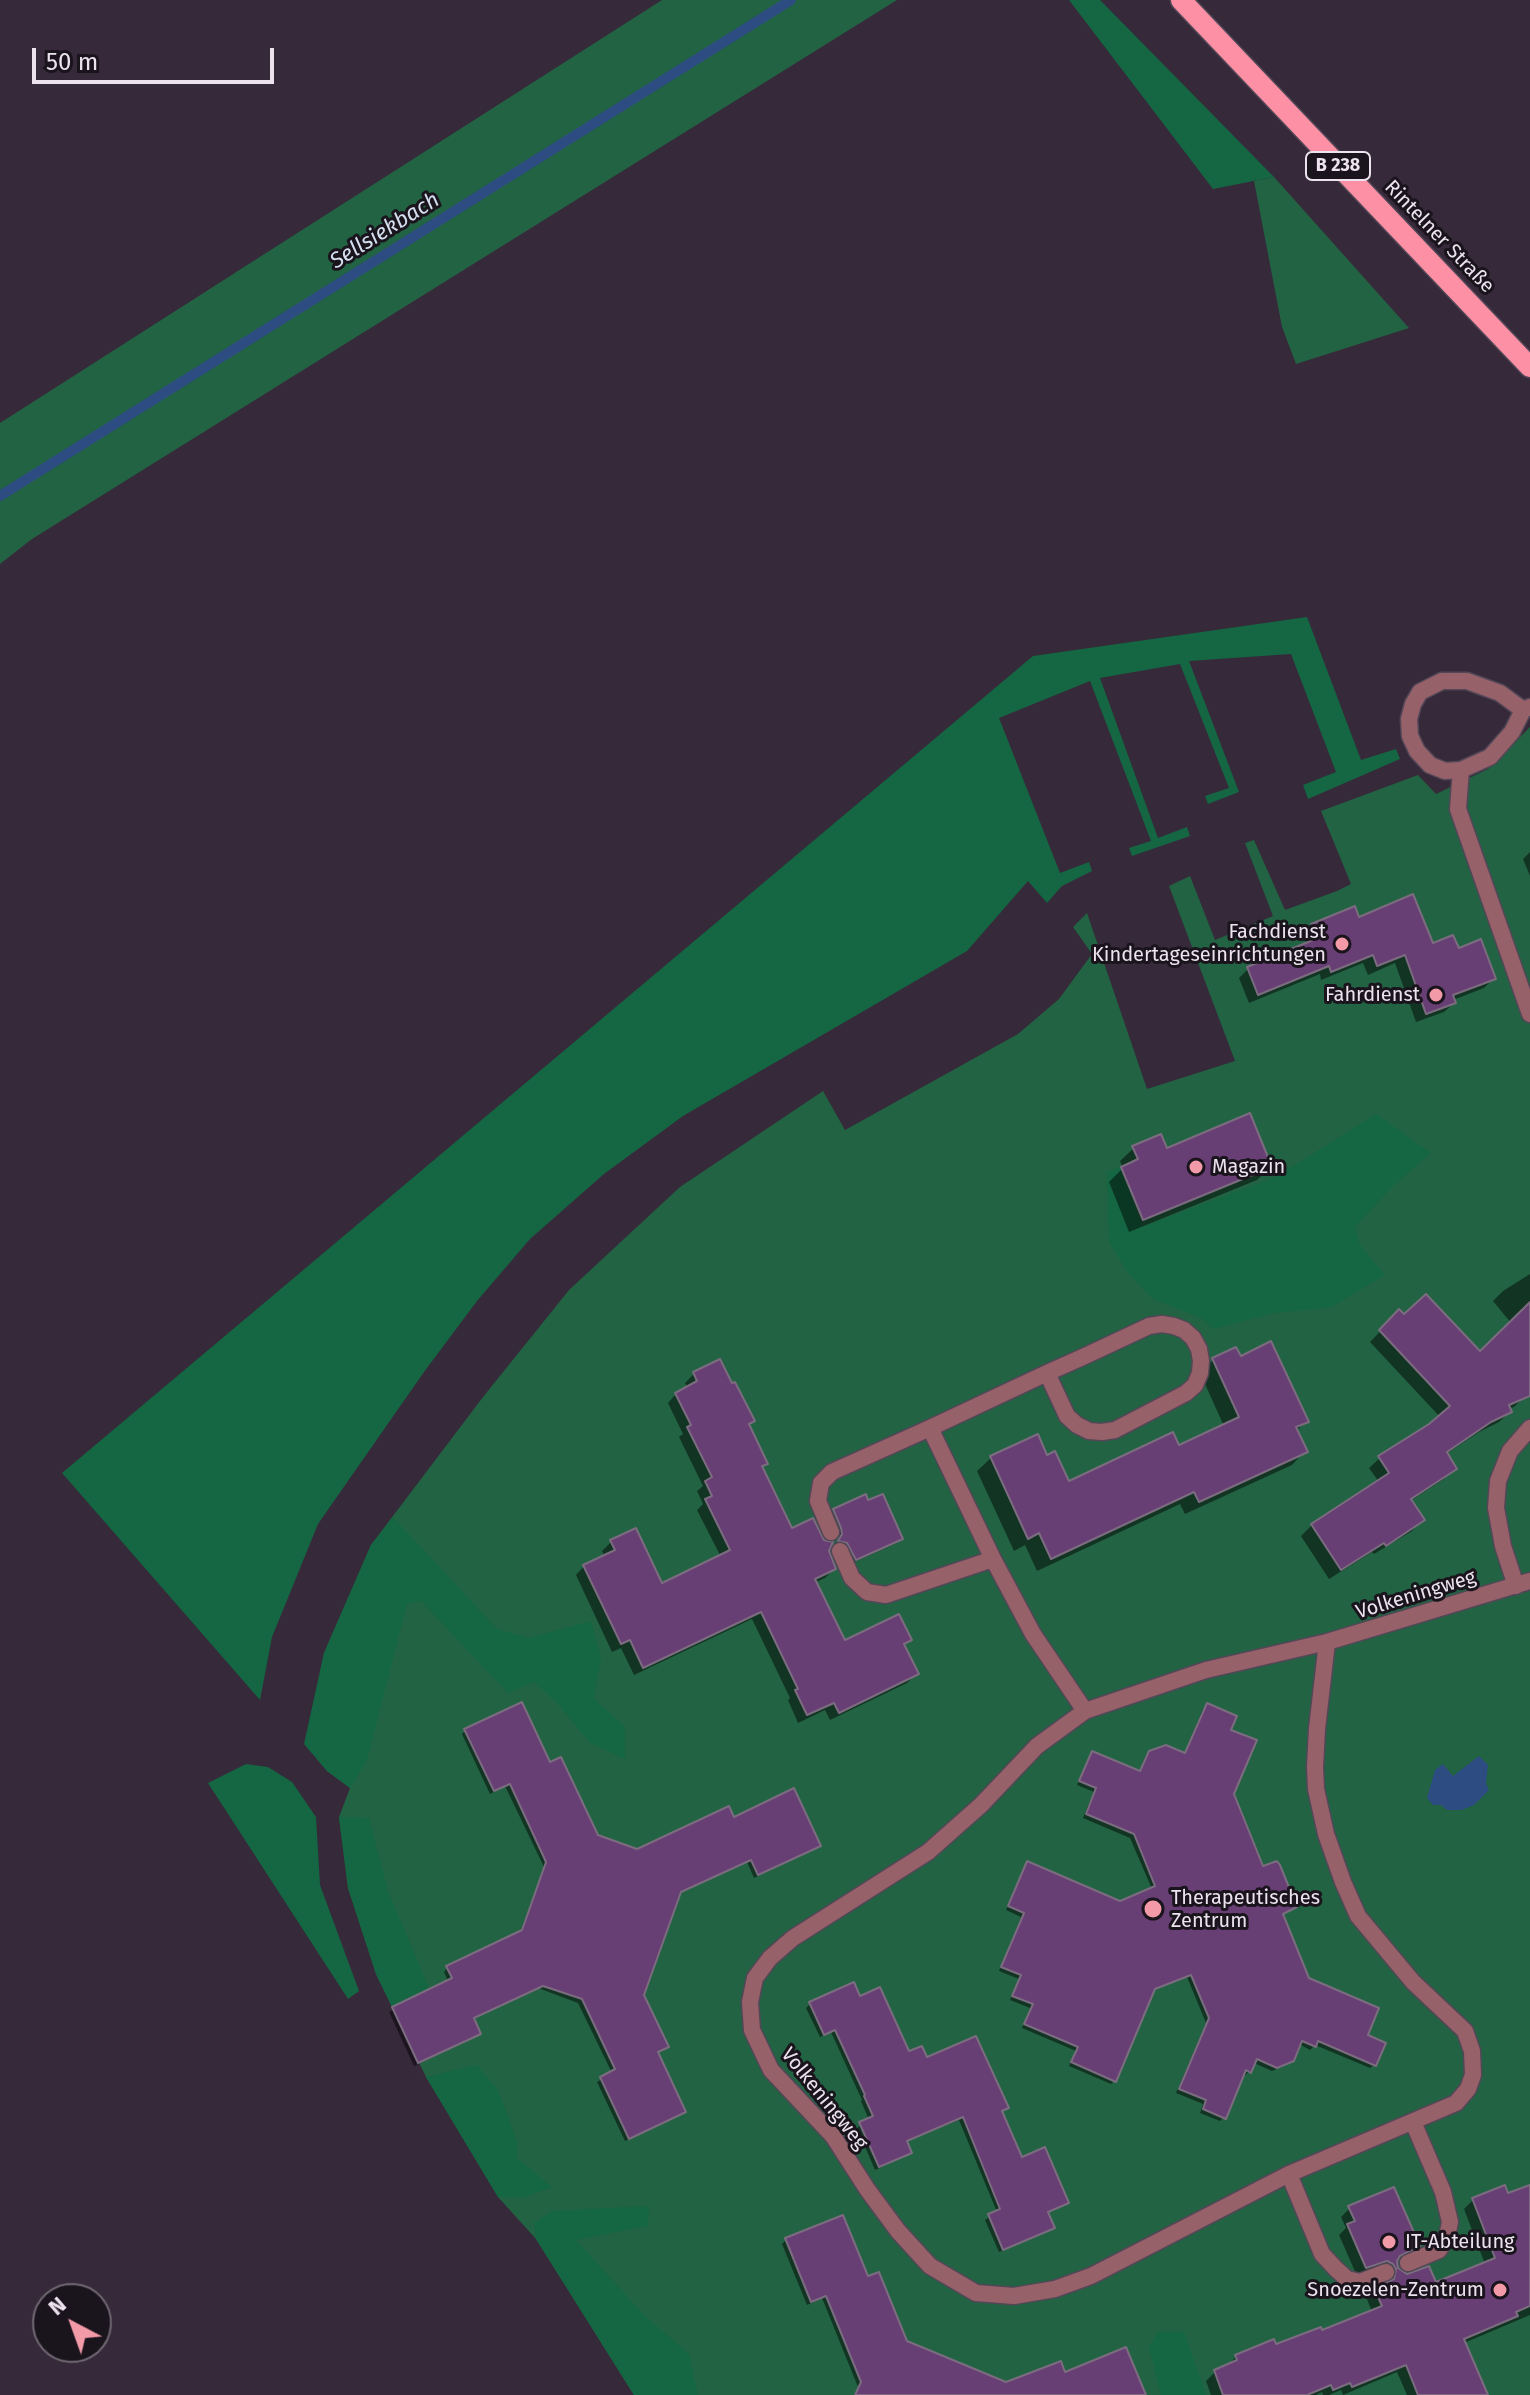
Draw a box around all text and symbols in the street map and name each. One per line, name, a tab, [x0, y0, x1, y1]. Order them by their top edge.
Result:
scale bar	[36, 32, 278, 82]
text: 50 m	[46, 48, 98, 76]
road number: B 238	[1306, 152, 1370, 180]
street label: Rintelner Straße	[1379, 176, 1499, 298]
water label: Sellsiekbach	[325, 187, 445, 275]
place label: Fachdienst Kindertageseinrichtungen	[1092, 920, 1326, 967]
marker: Fachdienst Kindertageseinrichtungen	[1333, 935, 1351, 953]
place label: Fahrdienst	[1325, 983, 1420, 1007]
marker: Fahrdienst	[1427, 986, 1445, 1004]
place label: Magazin	[1212, 1155, 1285, 1179]
marker: Magazin	[1187, 1158, 1205, 1176]
street label: Volkeningweg	[1353, 1565, 1479, 1625]
place label: Therapeutisches Zentrum	[1171, 1886, 1320, 1933]
marker: Therapeutisches Zentrum	[1142, 1898, 1164, 1920]
street label: Volkeningweg	[776, 2043, 872, 2155]
place label: IT-Abteilung	[1405, 2230, 1515, 2254]
marker: IT-Abteilung	[1380, 2233, 1398, 2251]
place label: Snoezelen-Zentrum	[1307, 2278, 1484, 2302]
marker: Snoezelen-Zentrum	[1491, 2281, 1509, 2299]
north arrow	[32, 2283, 112, 2363]
text: N	[43, 2291, 72, 2321]

